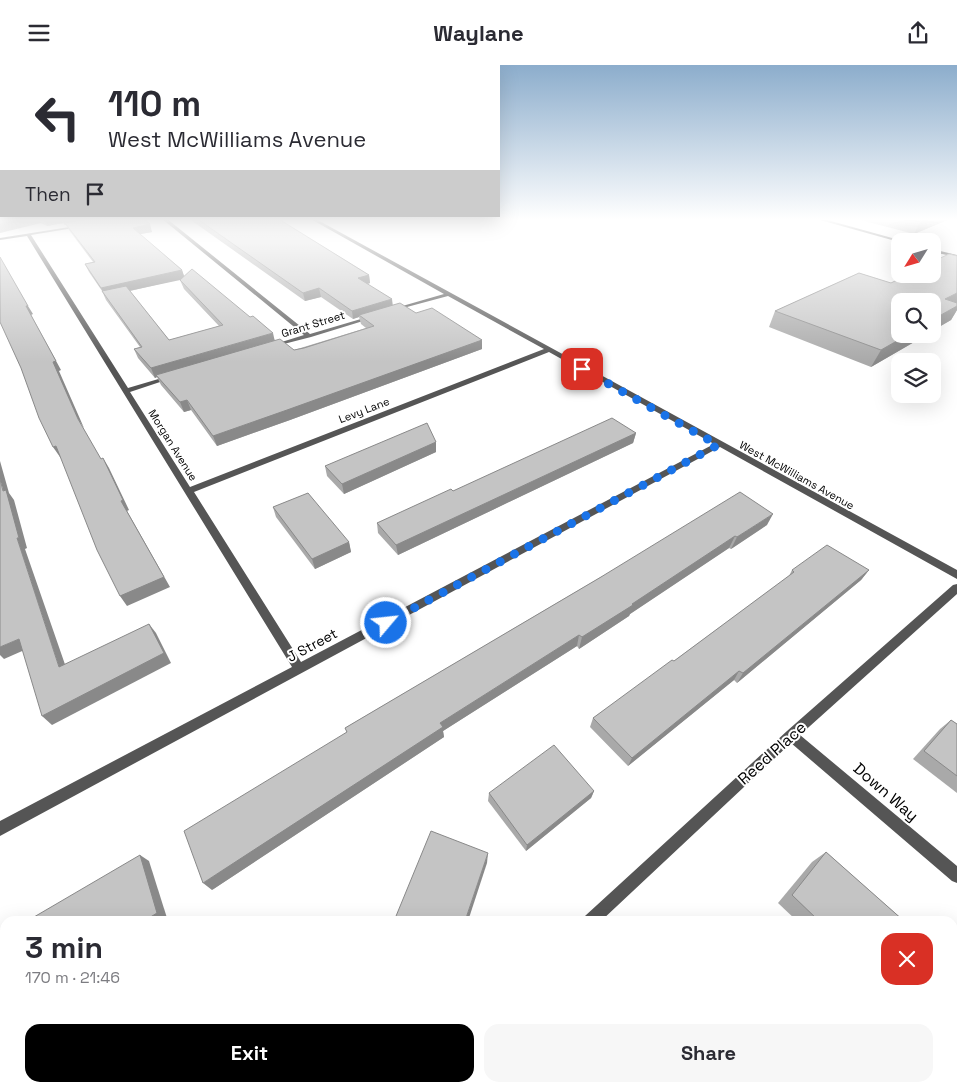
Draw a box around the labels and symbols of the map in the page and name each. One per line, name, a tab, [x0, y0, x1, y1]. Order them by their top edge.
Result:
north arrow	[891, 233, 941, 283]
street label: Grant Street	[280, 308, 346, 340]
pin	[561, 348, 603, 390]
street label: Levy Lane	[337, 394, 391, 426]
street label: Morgan Avenue	[145, 407, 201, 483]
street label: West McWilliams Avenue	[737, 438, 857, 512]
position arrow	[359, 596, 411, 648]
street label: J Street	[284, 624, 340, 666]
street label: Reed Place	[733, 717, 811, 789]
street label: Down Way	[849, 758, 923, 826]

